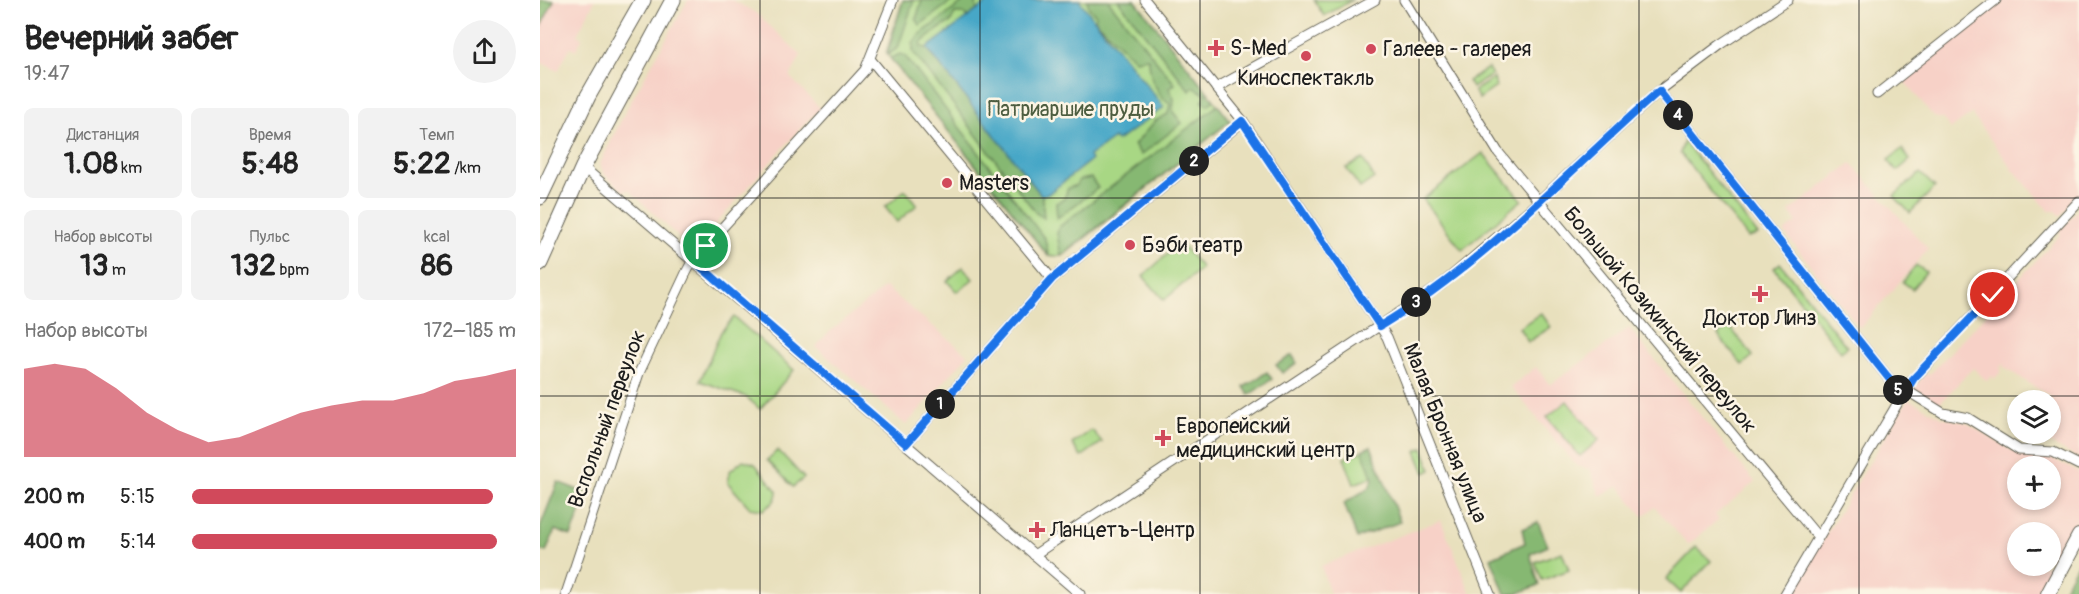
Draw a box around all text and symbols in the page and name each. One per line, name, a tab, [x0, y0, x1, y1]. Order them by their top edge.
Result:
text: Вечерний забег	[24, 18, 238, 59]
button: share	[453, 20, 516, 83]
place label: S-Med	[1230, 35, 1287, 62]
place label: Галеев - галерея	[1383, 36, 1531, 63]
marker: S-Med	[1207, 39, 1225, 57]
marker: Галеев - галерея	[1364, 42, 1378, 56]
marker: Киноспектакль	[1299, 49, 1313, 63]
text: 19:47	[24, 61, 70, 86]
place label: Киноспектакль	[1237, 65, 1375, 92]
park label: Патриаршие пруды	[988, 96, 1154, 123]
pin: 4	[1663, 100, 1693, 130]
text: 4	[1673, 105, 1683, 125]
text: Дистанция	[67, 125, 139, 145]
text: Время	[249, 125, 291, 145]
text: Темп	[419, 125, 455, 145]
text: 1.08	[64, 145, 118, 182]
text: 5:48	[242, 145, 298, 182]
text: 5:22	[393, 145, 451, 182]
pin: 2	[1179, 146, 1209, 176]
text: 2	[1190, 151, 1198, 171]
text: km	[118, 158, 142, 178]
text: /km	[451, 158, 481, 178]
place label: Masters	[959, 170, 1030, 197]
marker: Masters	[940, 176, 954, 190]
street label: Большой Козихинский переулок	[1557, 201, 1763, 439]
pin	[680, 220, 731, 271]
text: Набор высоты	[53, 227, 153, 247]
text: Пульс	[250, 227, 290, 247]
text: kcal	[424, 227, 450, 247]
icon: arrive	[689, 229, 722, 262]
place label: Бэби театр	[1142, 232, 1243, 259]
marker: Бэби театр	[1123, 238, 1137, 252]
text: 13	[80, 247, 108, 284]
text: 132	[231, 247, 276, 284]
text: 86	[421, 247, 453, 284]
text: m	[108, 260, 126, 280]
text: bpm	[276, 260, 309, 280]
pin	[1967, 269, 2018, 320]
icon: check	[1976, 278, 2009, 311]
marker: Доктор Линз	[1751, 285, 1769, 303]
pin: 3	[1401, 287, 1431, 317]
text: 3	[1412, 292, 1420, 312]
place label: Доктор Линз	[1702, 305, 1817, 332]
text: Набор высоты	[24, 318, 148, 343]
text: 172–185 m	[424, 318, 516, 343]
street label: Вспольный переулок	[562, 326, 652, 512]
street label: Малая Бронная улица	[1397, 339, 1493, 527]
pin: 5	[1883, 375, 1913, 405]
text: 5	[1894, 380, 1902, 400]
pin: 1	[925, 389, 955, 419]
map controls	[2007, 390, 2061, 576]
button: layers	[2007, 390, 2061, 444]
text: 1	[937, 394, 943, 414]
place label: Европейский медицинский центр	[1176, 413, 1355, 464]
marker: Европейский медицинский центр	[1154, 429, 1172, 447]
button: +	[2007, 456, 2061, 510]
text: 200 m	[24, 484, 85, 509]
text: 5:15	[120, 484, 155, 509]
place label: Ланцетъ-Центр	[1049, 517, 1195, 544]
marker: Ланцетъ-Центр	[1028, 521, 1046, 539]
button: −	[2007, 522, 2061, 576]
text: 400 m	[24, 529, 85, 554]
text: 5:14	[120, 529, 156, 554]

